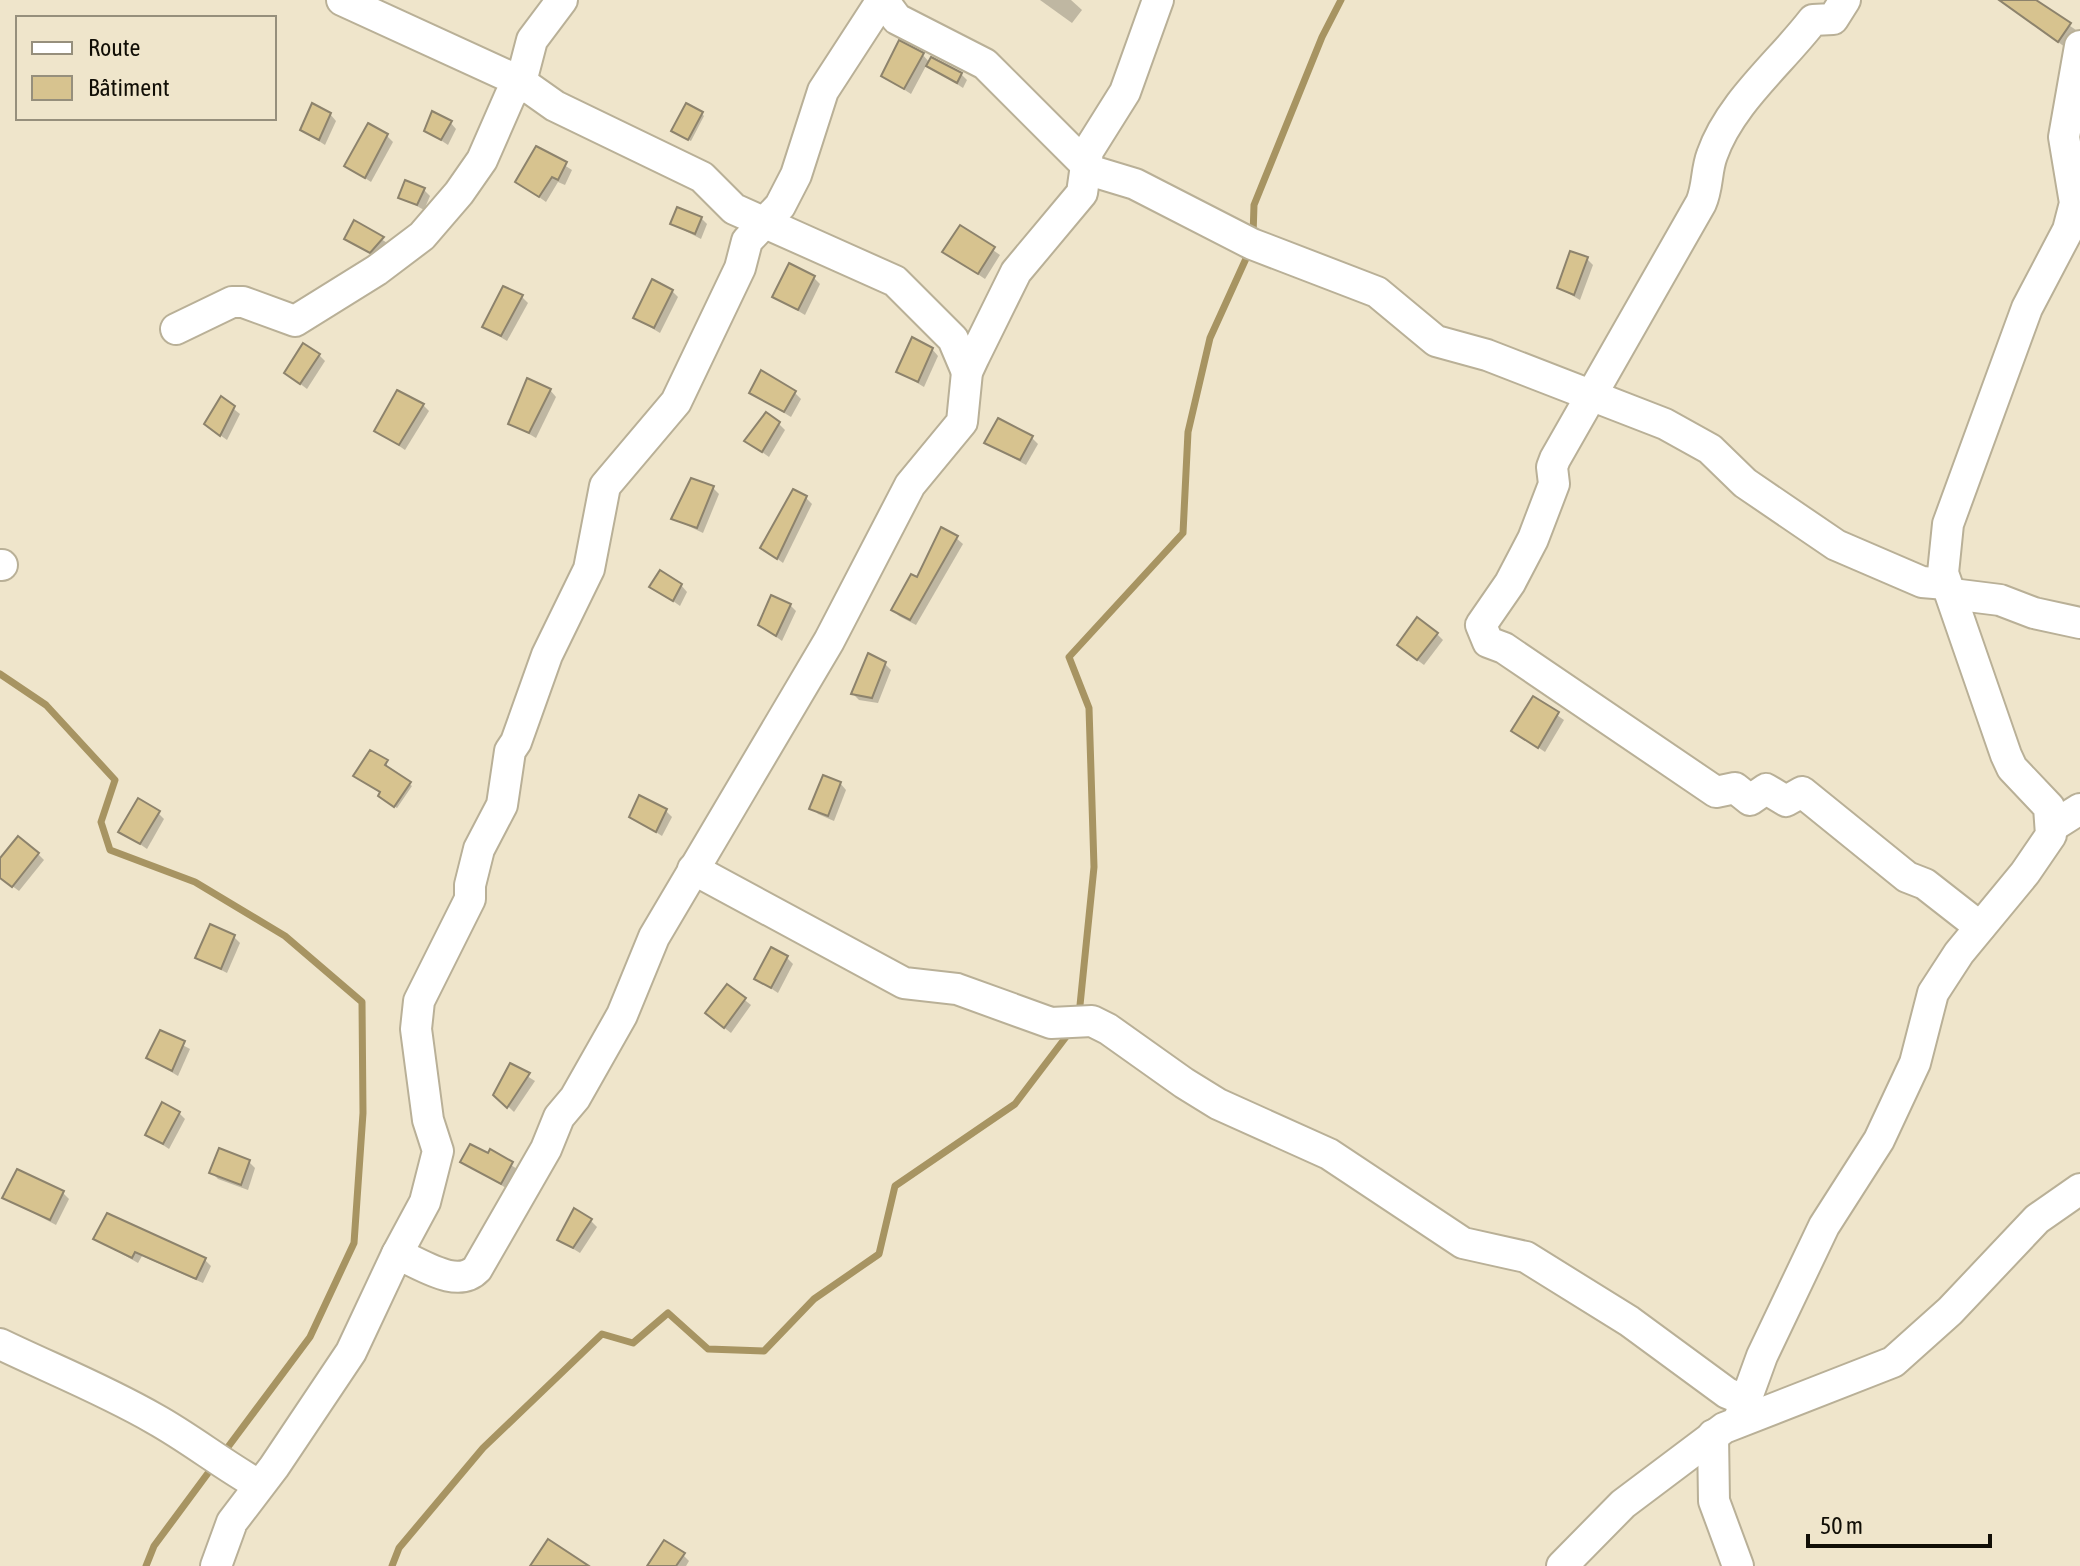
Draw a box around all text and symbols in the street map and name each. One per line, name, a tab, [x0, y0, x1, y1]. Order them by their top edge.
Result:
legend	[16, 16, 276, 120]
text: Route	[88, 34, 140, 61]
text: Bâtiment	[88, 74, 170, 101]
scale bar	[1808, 1498, 1990, 1548]
text: 50 m	[1820, 1512, 1863, 1539]

